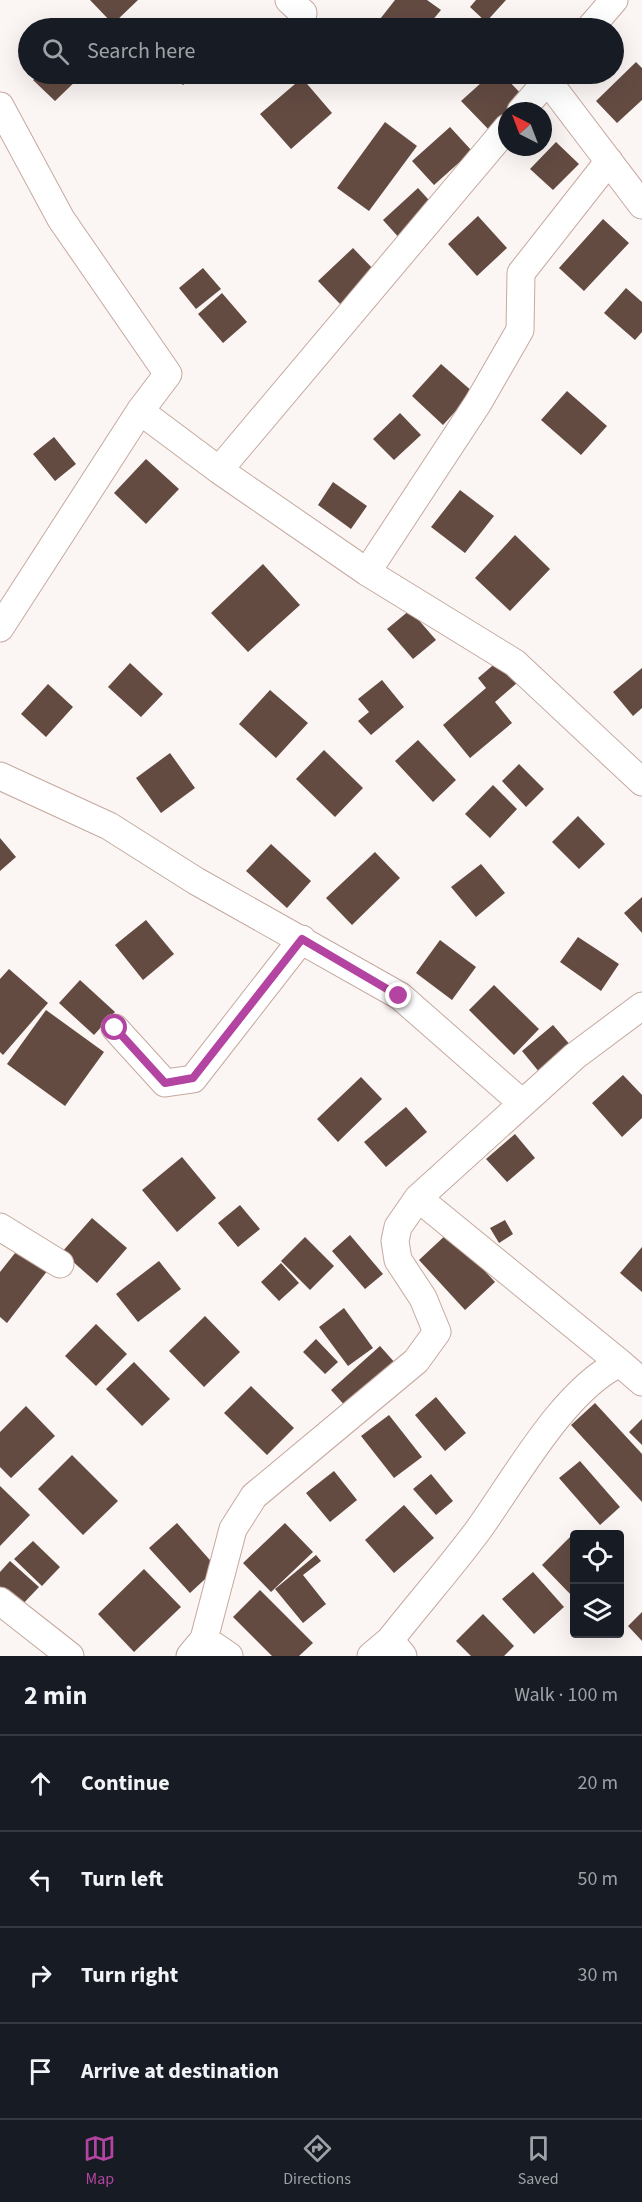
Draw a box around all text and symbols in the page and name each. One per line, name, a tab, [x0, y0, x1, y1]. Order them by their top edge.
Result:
search box	[18, 18, 624, 84]
icon: search	[39, 35, 72, 68]
text: Search here	[87, 35, 195, 67]
north arrow	[498, 102, 552, 156]
route end	[385, 982, 411, 1008]
route start	[101, 1014, 127, 1040]
map controls	[570, 1530, 624, 1638]
button: locate	[570, 1530, 624, 1584]
button: layers	[570, 1584, 624, 1638]
text: 2 min	[24, 1677, 87, 1714]
text: Walk · 100 m	[514, 1681, 618, 1709]
icon: ahead	[24, 1767, 57, 1800]
text: Continue	[81, 1767, 170, 1799]
text: 20 m	[578, 1769, 618, 1797]
icon: left	[24, 1863, 57, 1896]
text: Turn left	[81, 1863, 163, 1895]
text: 50 m	[578, 1865, 618, 1893]
icon: right	[24, 1959, 57, 1992]
text: Turn right	[81, 1959, 178, 1991]
text: 30 m	[578, 1961, 618, 1989]
icon: arrive	[24, 2055, 57, 2088]
text: Arrive at destination	[81, 2055, 279, 2087]
tab: Map	[83, 2132, 116, 2190]
tab: Directions	[283, 2132, 351, 2190]
tab: Saved	[518, 2132, 559, 2190]

